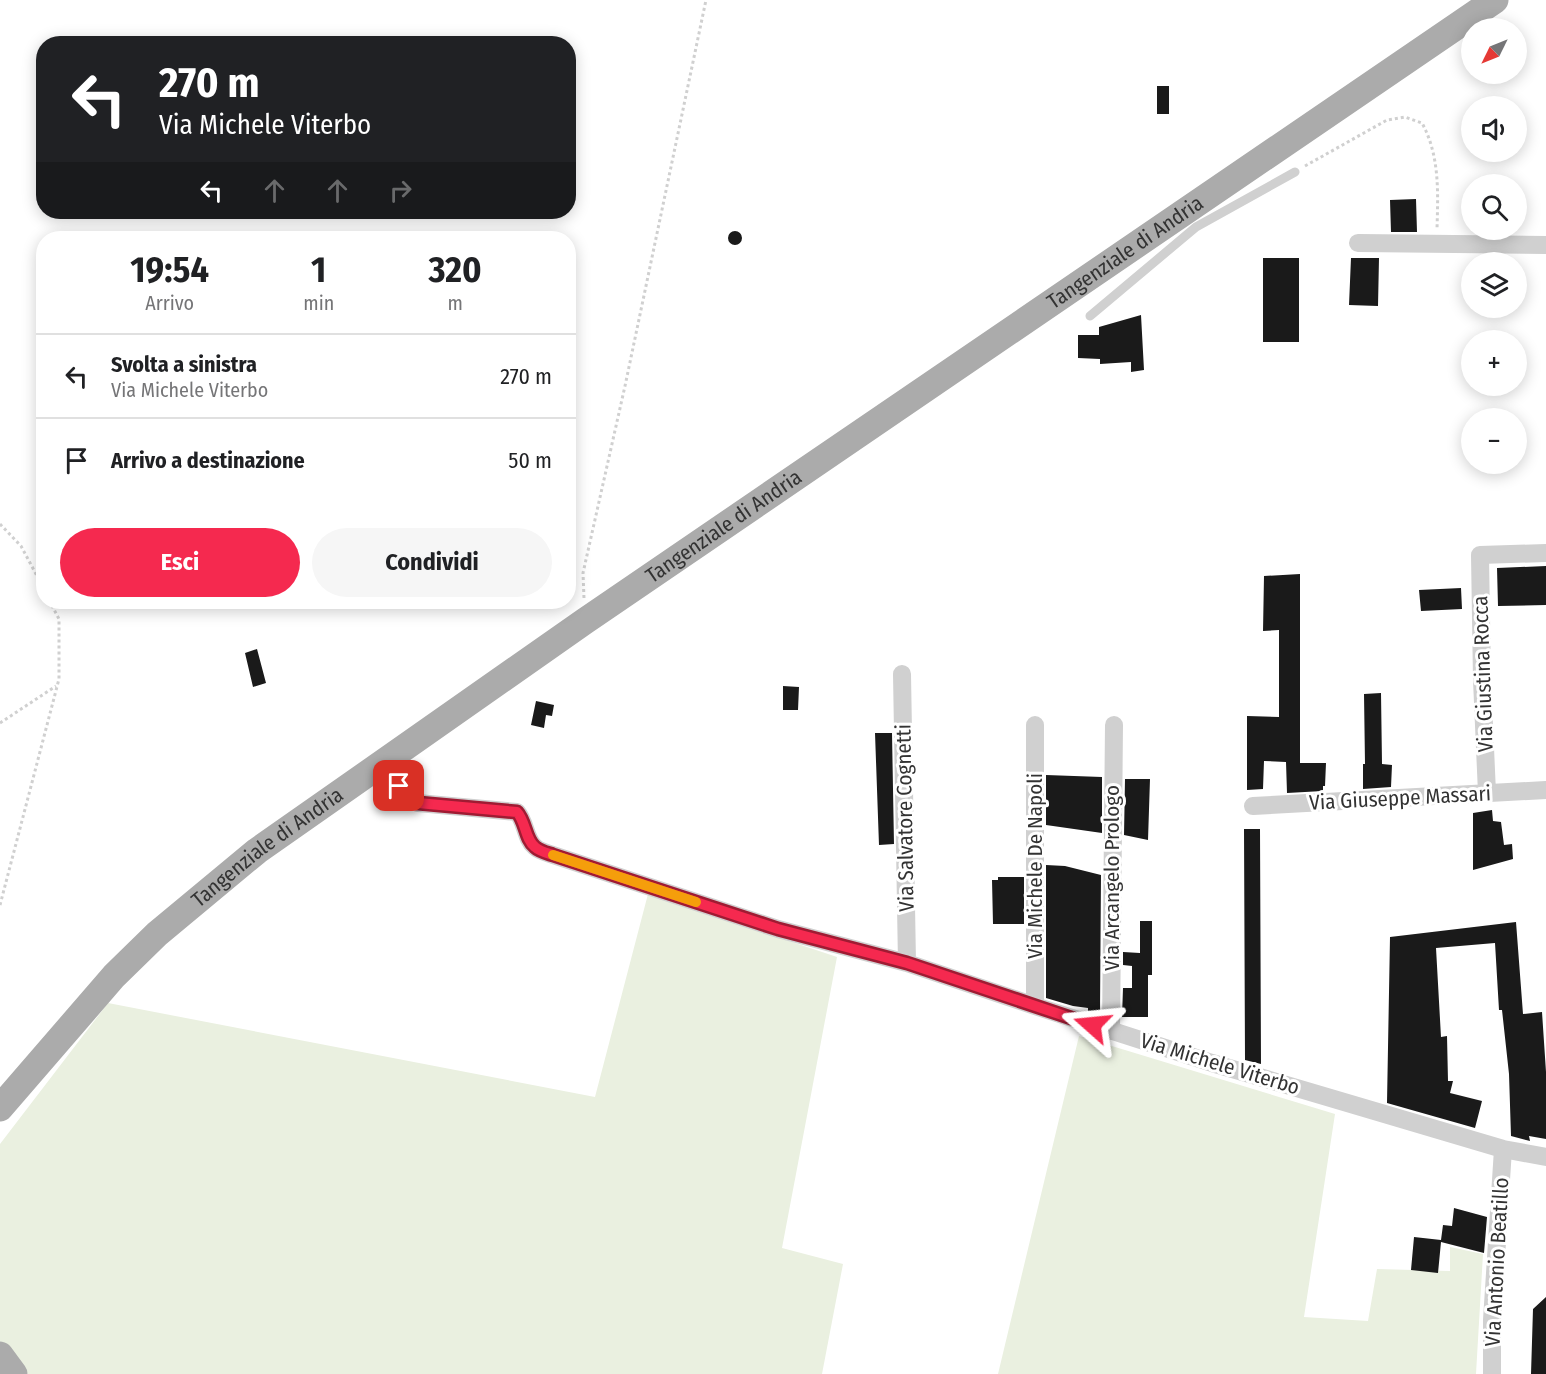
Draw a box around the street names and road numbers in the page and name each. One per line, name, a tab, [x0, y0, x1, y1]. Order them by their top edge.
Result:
street label: Tangenziale di Andria	[1042, 190, 1208, 315]
street label: Tangenziale di Andria	[641, 464, 807, 589]
street label: Via Giustina Rocca	[1467, 595, 1499, 753]
street label: Via Salvatore Cognetti	[890, 724, 920, 912]
street label: Via Michele De Napoli	[1022, 773, 1048, 959]
street label: Via Giuseppe Massari	[1308, 780, 1492, 816]
street label: Tangenziale di Andria	[186, 782, 348, 913]
street label: Via Arcangelo Prologo	[1099, 785, 1125, 971]
street label: Via Michele Viterbo	[1137, 1027, 1303, 1101]
street label: Via Antonio Beatillo	[1480, 1177, 1514, 1347]

